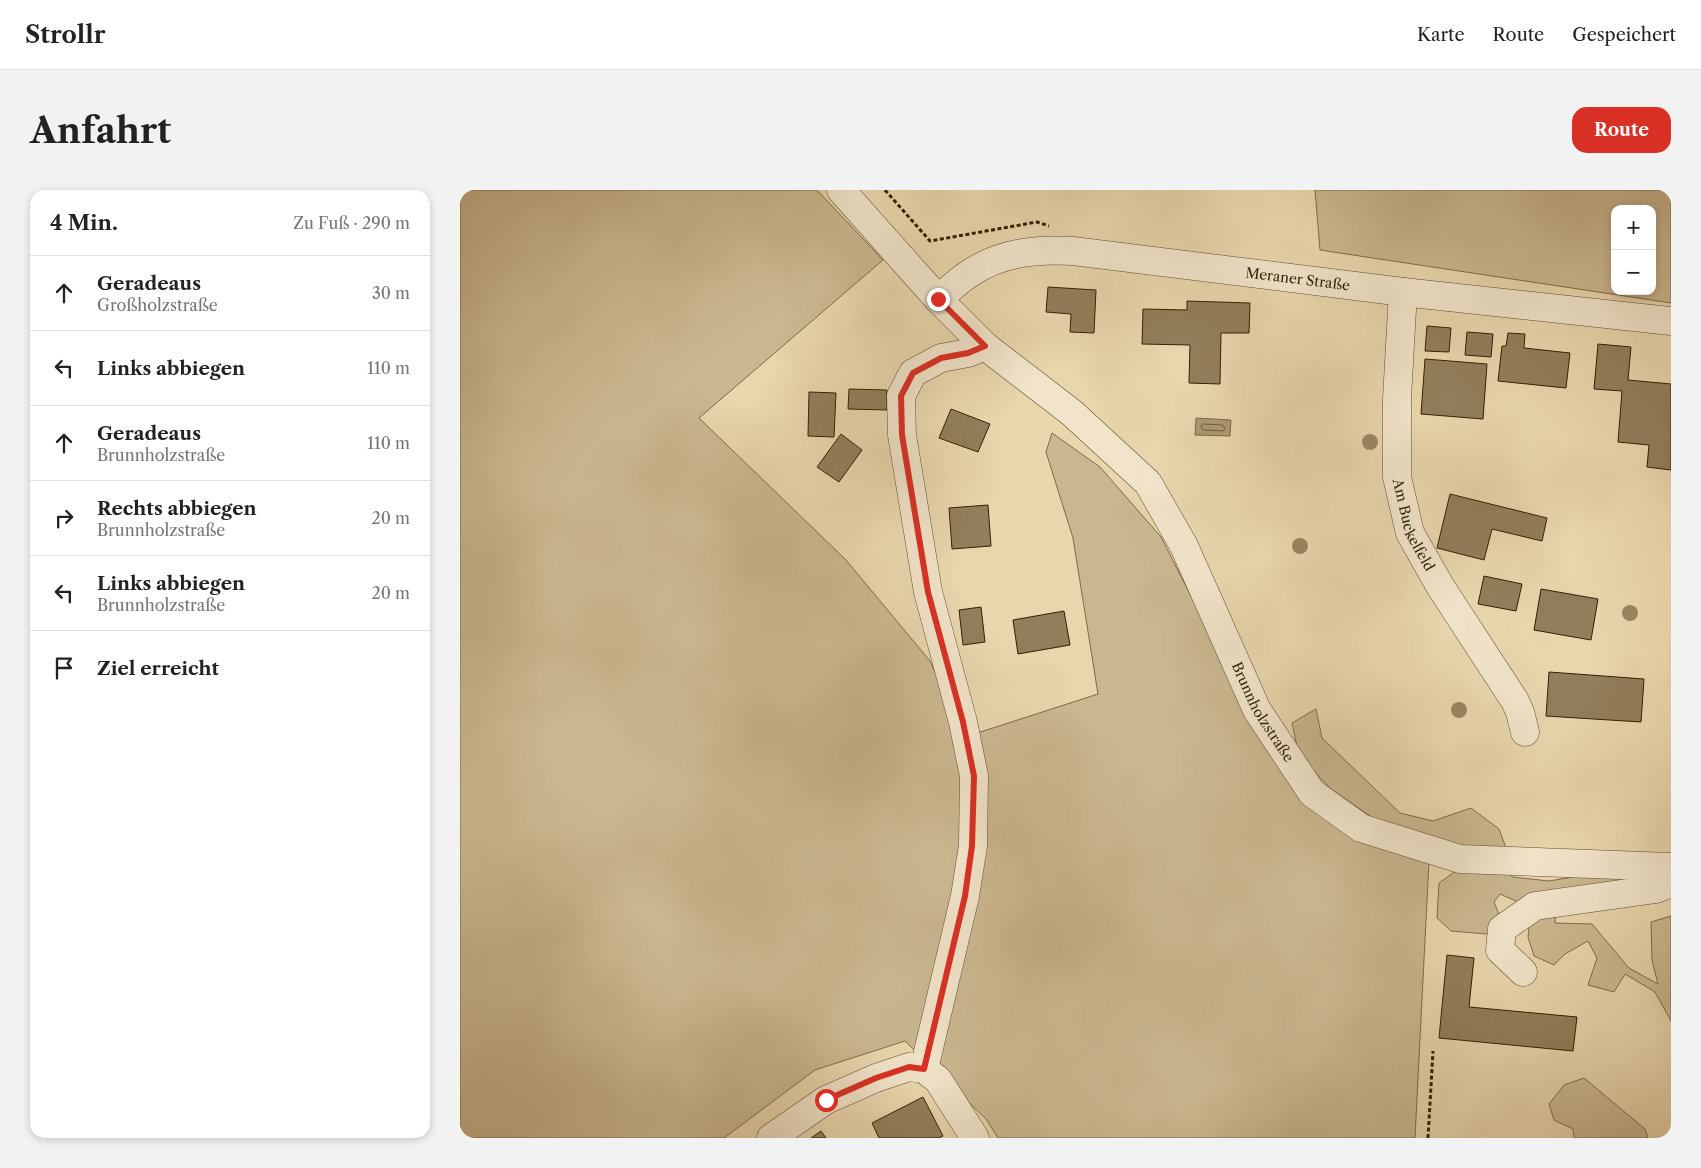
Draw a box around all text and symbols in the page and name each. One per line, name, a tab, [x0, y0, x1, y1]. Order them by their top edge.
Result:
text: Strollr	[25, 20, 105, 49]
text: Karte	[1417, 24, 1465, 46]
text: Route	[1493, 24, 1544, 46]
text: Gespeichert	[1572, 24, 1676, 46]
button: Route	[1572, 107, 1671, 153]
text: Anfahrt	[30, 109, 171, 152]
map controls	[1611, 205, 1656, 295]
button: +	[1611, 205, 1656, 250]
text: 4 Min.	[50, 210, 118, 235]
text: Zu Fuß · 290 m	[293, 213, 410, 233]
button: −	[1611, 250, 1656, 295]
street label: Meraner Straße	[1245, 264, 1351, 294]
text: Geradeaus	[97, 272, 201, 295]
icon: ahead	[50, 279, 78, 307]
text: 30 m	[372, 283, 410, 303]
route end	[927, 288, 950, 311]
text: Großholzstraße	[97, 295, 218, 315]
icon: left	[50, 354, 78, 382]
text: Links abbiegen	[97, 357, 245, 380]
text: 110 m	[367, 358, 410, 378]
text: Geradeaus	[97, 422, 201, 445]
icon: ahead	[50, 429, 78, 457]
text: 110 m	[367, 433, 410, 453]
text: Brunnholzstraße	[97, 445, 225, 465]
street label: Am Buckelfeld	[1388, 476, 1439, 575]
text: Rechts abbiegen	[97, 497, 257, 520]
icon: right	[50, 504, 78, 532]
text: 20 m	[371, 508, 410, 528]
text: Brunnholzstraße	[97, 520, 225, 540]
text: Links abbiegen	[97, 572, 245, 595]
icon: left	[50, 579, 78, 607]
text: 20 m	[371, 583, 410, 603]
text: Brunnholzstraße	[97, 595, 225, 615]
icon: arrive	[50, 654, 78, 682]
text: Ziel erreicht	[97, 657, 219, 680]
street label: Brunnholzstraße	[1228, 659, 1298, 766]
route start	[815, 1089, 838, 1112]

